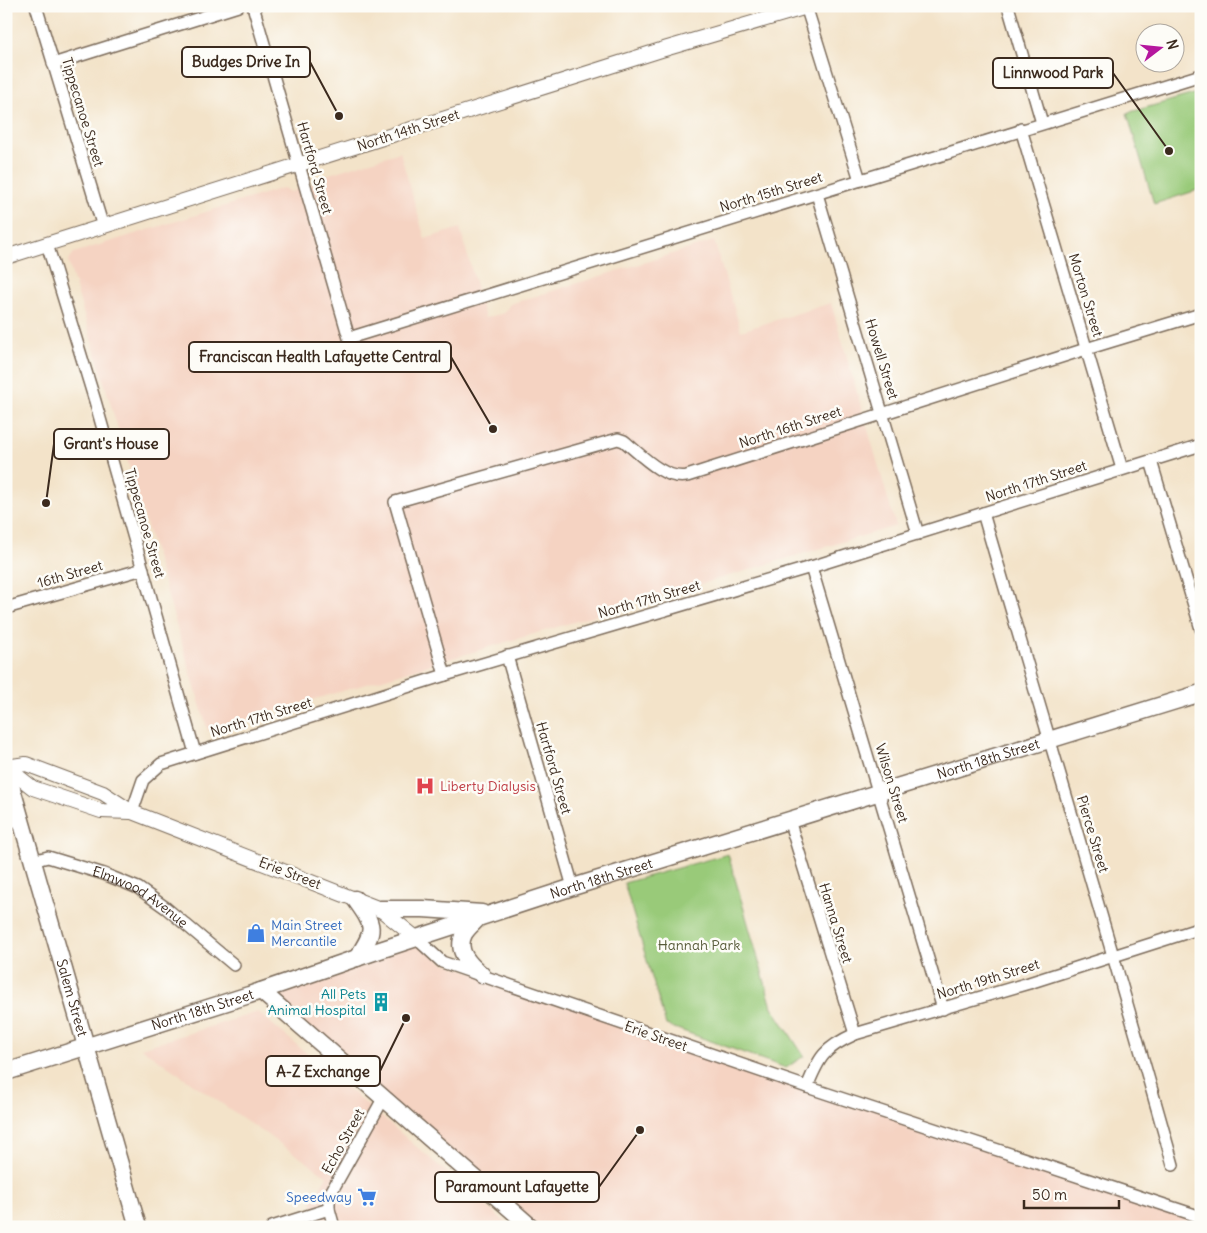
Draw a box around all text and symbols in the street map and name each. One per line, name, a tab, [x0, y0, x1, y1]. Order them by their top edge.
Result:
north arrow	[1134, 22, 1184, 72]
text: N	[1163, 37, 1182, 52]
callout: Budges Drive In	[182, 47, 310, 77]
text: Budges Drive In	[192, 52, 300, 72]
street label: Tippecanoe Street	[58, 55, 108, 169]
callout: Linnwood Park	[993, 58, 1113, 88]
text: Linnwood Park	[1003, 63, 1104, 82]
street label: North 14th Street	[355, 105, 462, 155]
street label: Hartford Street	[293, 120, 337, 217]
street label: North 15th Street	[718, 168, 825, 216]
street label: Morton Street	[1065, 251, 1107, 339]
street label: Howell Street	[861, 316, 903, 402]
callout: Franciscan Health Lafayette Central	[189, 342, 451, 372]
text: Franciscan Health Lafayette Central	[199, 347, 441, 367]
street label: North 16th Street	[737, 402, 844, 452]
callout: Grant's House	[54, 429, 169, 459]
text: Grant's House	[63, 434, 159, 453]
street label: North 17th Street	[983, 456, 1089, 506]
street label: Tippecanoe Street	[121, 466, 169, 580]
street label: 16th Street	[35, 556, 105, 592]
street label: North 17th Street	[596, 576, 702, 622]
street label: North 17th Street	[208, 693, 314, 741]
street label: Hartford Street	[532, 720, 576, 817]
street label: North 18th Street	[935, 734, 1042, 783]
street label: Wilson Street	[871, 741, 913, 825]
hospital icon: Liberty Dialysis	[414, 775, 436, 797]
place label: Liberty Dialysis	[440, 777, 536, 795]
street label: Pierce Street	[1073, 793, 1113, 875]
street label: Erie Street	[256, 853, 324, 893]
street label: North 18th Street	[548, 854, 655, 903]
street label: Elmwood Avenue	[90, 862, 192, 932]
street label: Hanna Street	[815, 881, 857, 966]
place label: Main Street Mercantile	[271, 916, 342, 950]
shop icon: Main Street Mercantile	[245, 922, 267, 944]
park label: Hannah Park	[658, 936, 740, 954]
street label: North 19th Street	[935, 955, 1042, 1003]
street label: Salem Street	[52, 957, 92, 1039]
street label: North 18th Street	[149, 985, 256, 1034]
place label: All Pets Animal Hospital	[268, 985, 366, 1019]
building icon: All Pets Animal Hospital	[370, 991, 392, 1013]
street label: Erie Street	[622, 1017, 690, 1055]
callout: A-Z Exchange	[266, 1056, 380, 1086]
text: A-Z Exchange	[276, 1062, 370, 1082]
street label: Echo Street	[318, 1105, 368, 1177]
callout: Paramount Lafayette	[435, 1172, 599, 1202]
text: Paramount Lafayette	[445, 1177, 589, 1197]
scale bar	[1024, 1178, 1120, 1210]
text: 50 m	[1032, 1185, 1067, 1204]
supermarket icon: Speedway	[356, 1186, 378, 1208]
place label: Speedway	[286, 1188, 352, 1206]

